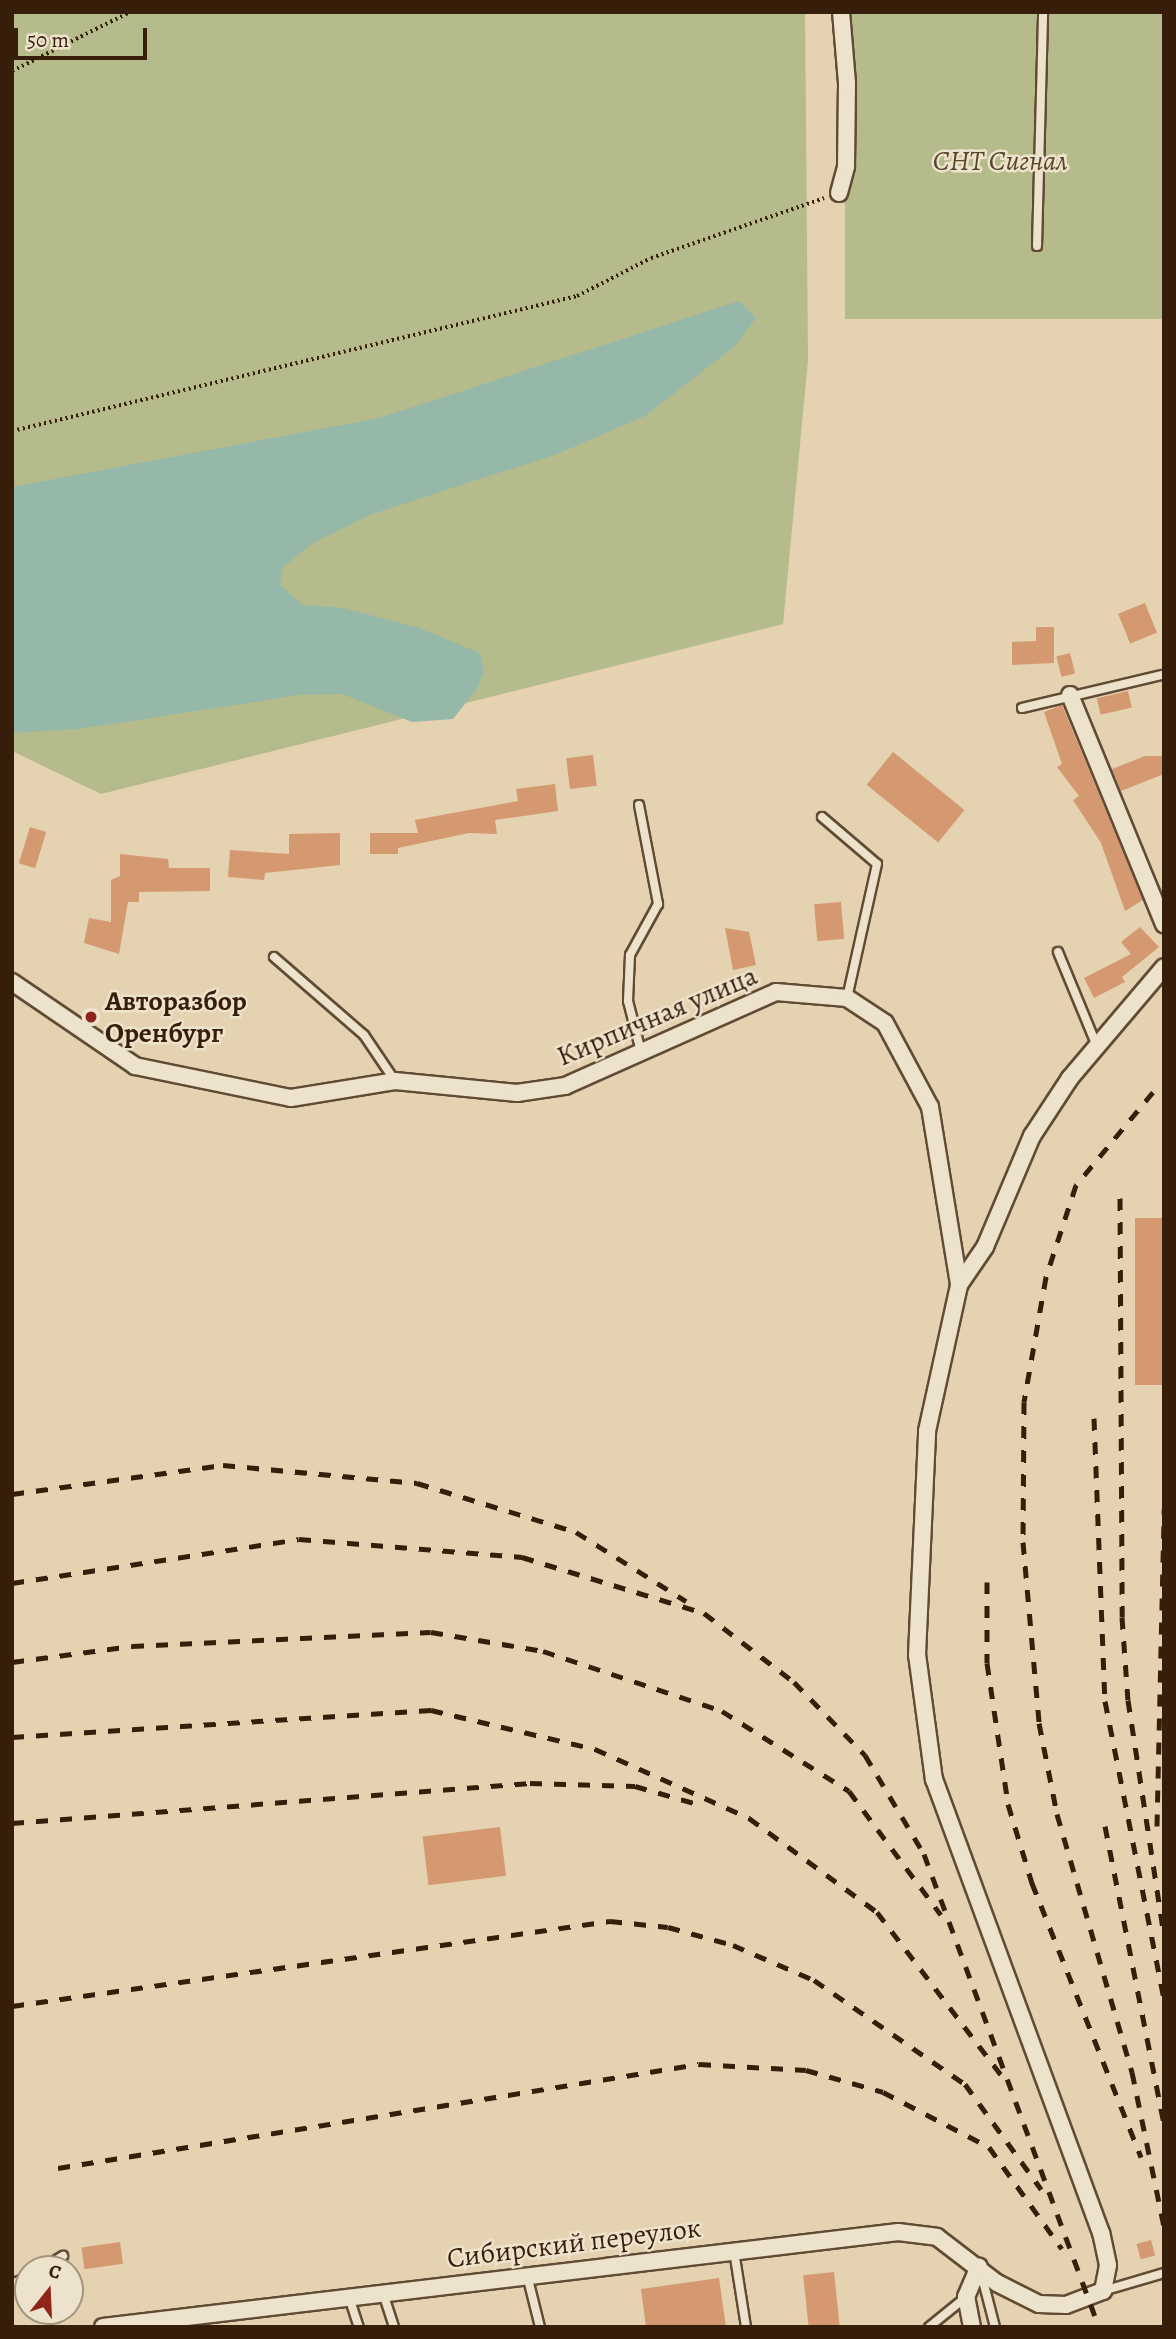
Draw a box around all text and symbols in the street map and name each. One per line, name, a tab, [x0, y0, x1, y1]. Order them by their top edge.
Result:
scale bar	[18, 14, 150, 58]
text: 50 m	[27, 26, 69, 54]
park label: СНТ Сигнал	[933, 144, 1067, 178]
street label: Кирпичная улица	[552, 959, 762, 1073]
place label: Авторазбор Оренбург	[105, 984, 247, 1050]
marker: Авторазбор Оренбург	[83, 1009, 99, 1025]
street label: Сибирский переулок	[445, 2211, 703, 2275]
north arrow	[14, 2255, 84, 2325]
text: С	[45, 2258, 64, 2286]

